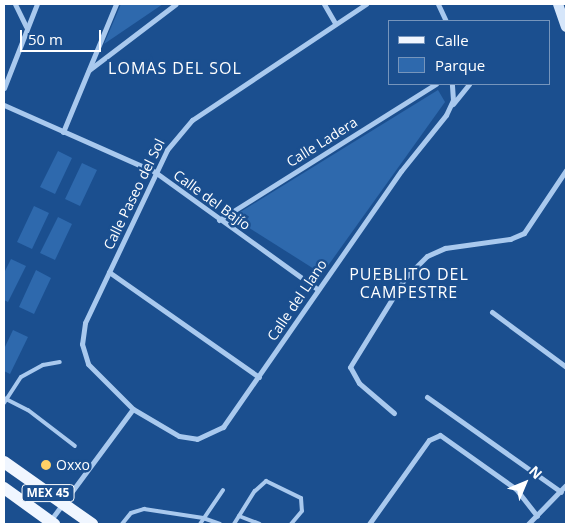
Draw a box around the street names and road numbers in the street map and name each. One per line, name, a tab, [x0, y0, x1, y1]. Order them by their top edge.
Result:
street label: Calle Ladera	[284, 114, 360, 170]
street label: Calle Paseo del Sol	[100, 136, 168, 252]
street label: Calle del Bajío	[170, 166, 254, 234]
street label: Calle del Llano	[264, 256, 330, 344]
road number: MEX 45	[20, 483, 76, 502]

